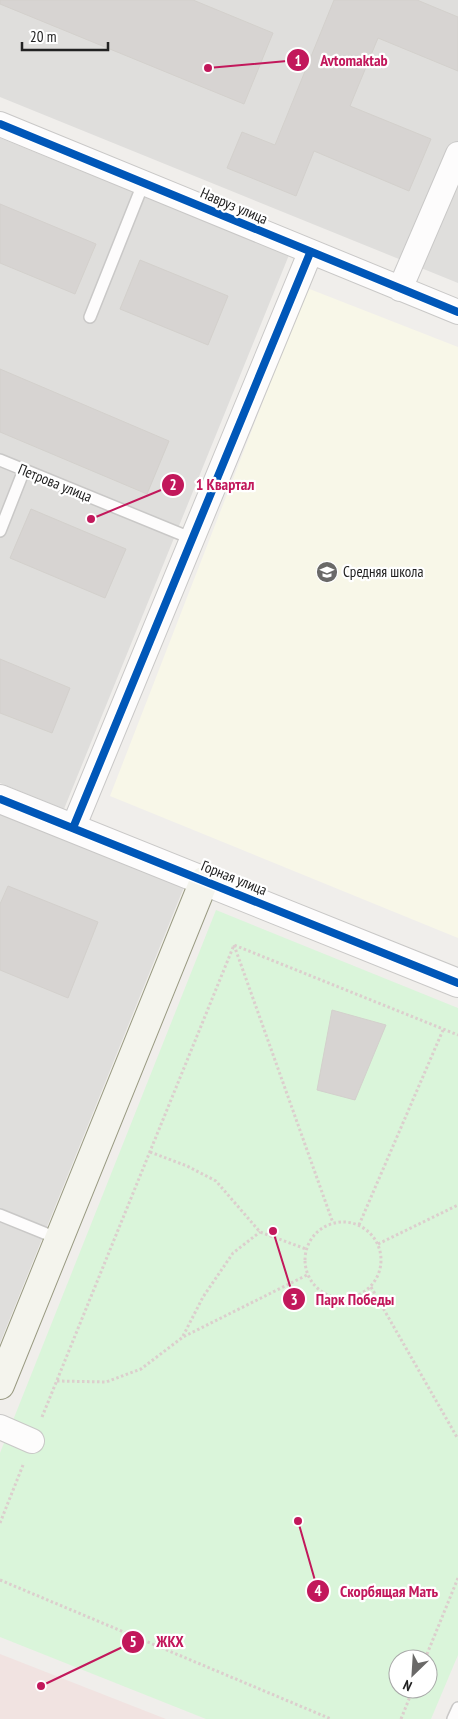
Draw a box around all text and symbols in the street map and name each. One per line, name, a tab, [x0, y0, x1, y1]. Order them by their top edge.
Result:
scale bar	[22, 20, 109, 52]
text: 20 m	[30, 27, 56, 46]
callout: Avtomaktab	[286, 45, 398, 76]
text: Avtomaktab	[319, 50, 388, 70]
text: 1	[294, 51, 302, 70]
street label: Навруз улица	[198, 183, 271, 228]
street label: Петрова улица	[16, 459, 95, 506]
callout: 1 Квартал	[161, 469, 264, 500]
text: 1 Квартал	[196, 474, 254, 494]
text: 2	[169, 475, 177, 494]
school or university icon: Средняя школа	[315, 560, 339, 584]
place label: Средняя школа	[343, 562, 423, 581]
street label: Горная улица	[199, 856, 270, 899]
callout: Парк Победы	[281, 1284, 405, 1315]
text: Парк Победы	[316, 1289, 394, 1309]
text: 3	[290, 1290, 298, 1309]
callout: Скорбящая Мать	[305, 1576, 449, 1607]
text: 4	[314, 1581, 322, 1600]
text: Скорбящая Мать	[340, 1581, 439, 1601]
callout: ЖКХ	[121, 1626, 194, 1657]
text: ЖКХ	[155, 1631, 184, 1651]
text: 5	[129, 1632, 137, 1651]
north arrow	[388, 1649, 438, 1699]
text: N	[400, 1676, 415, 1696]

